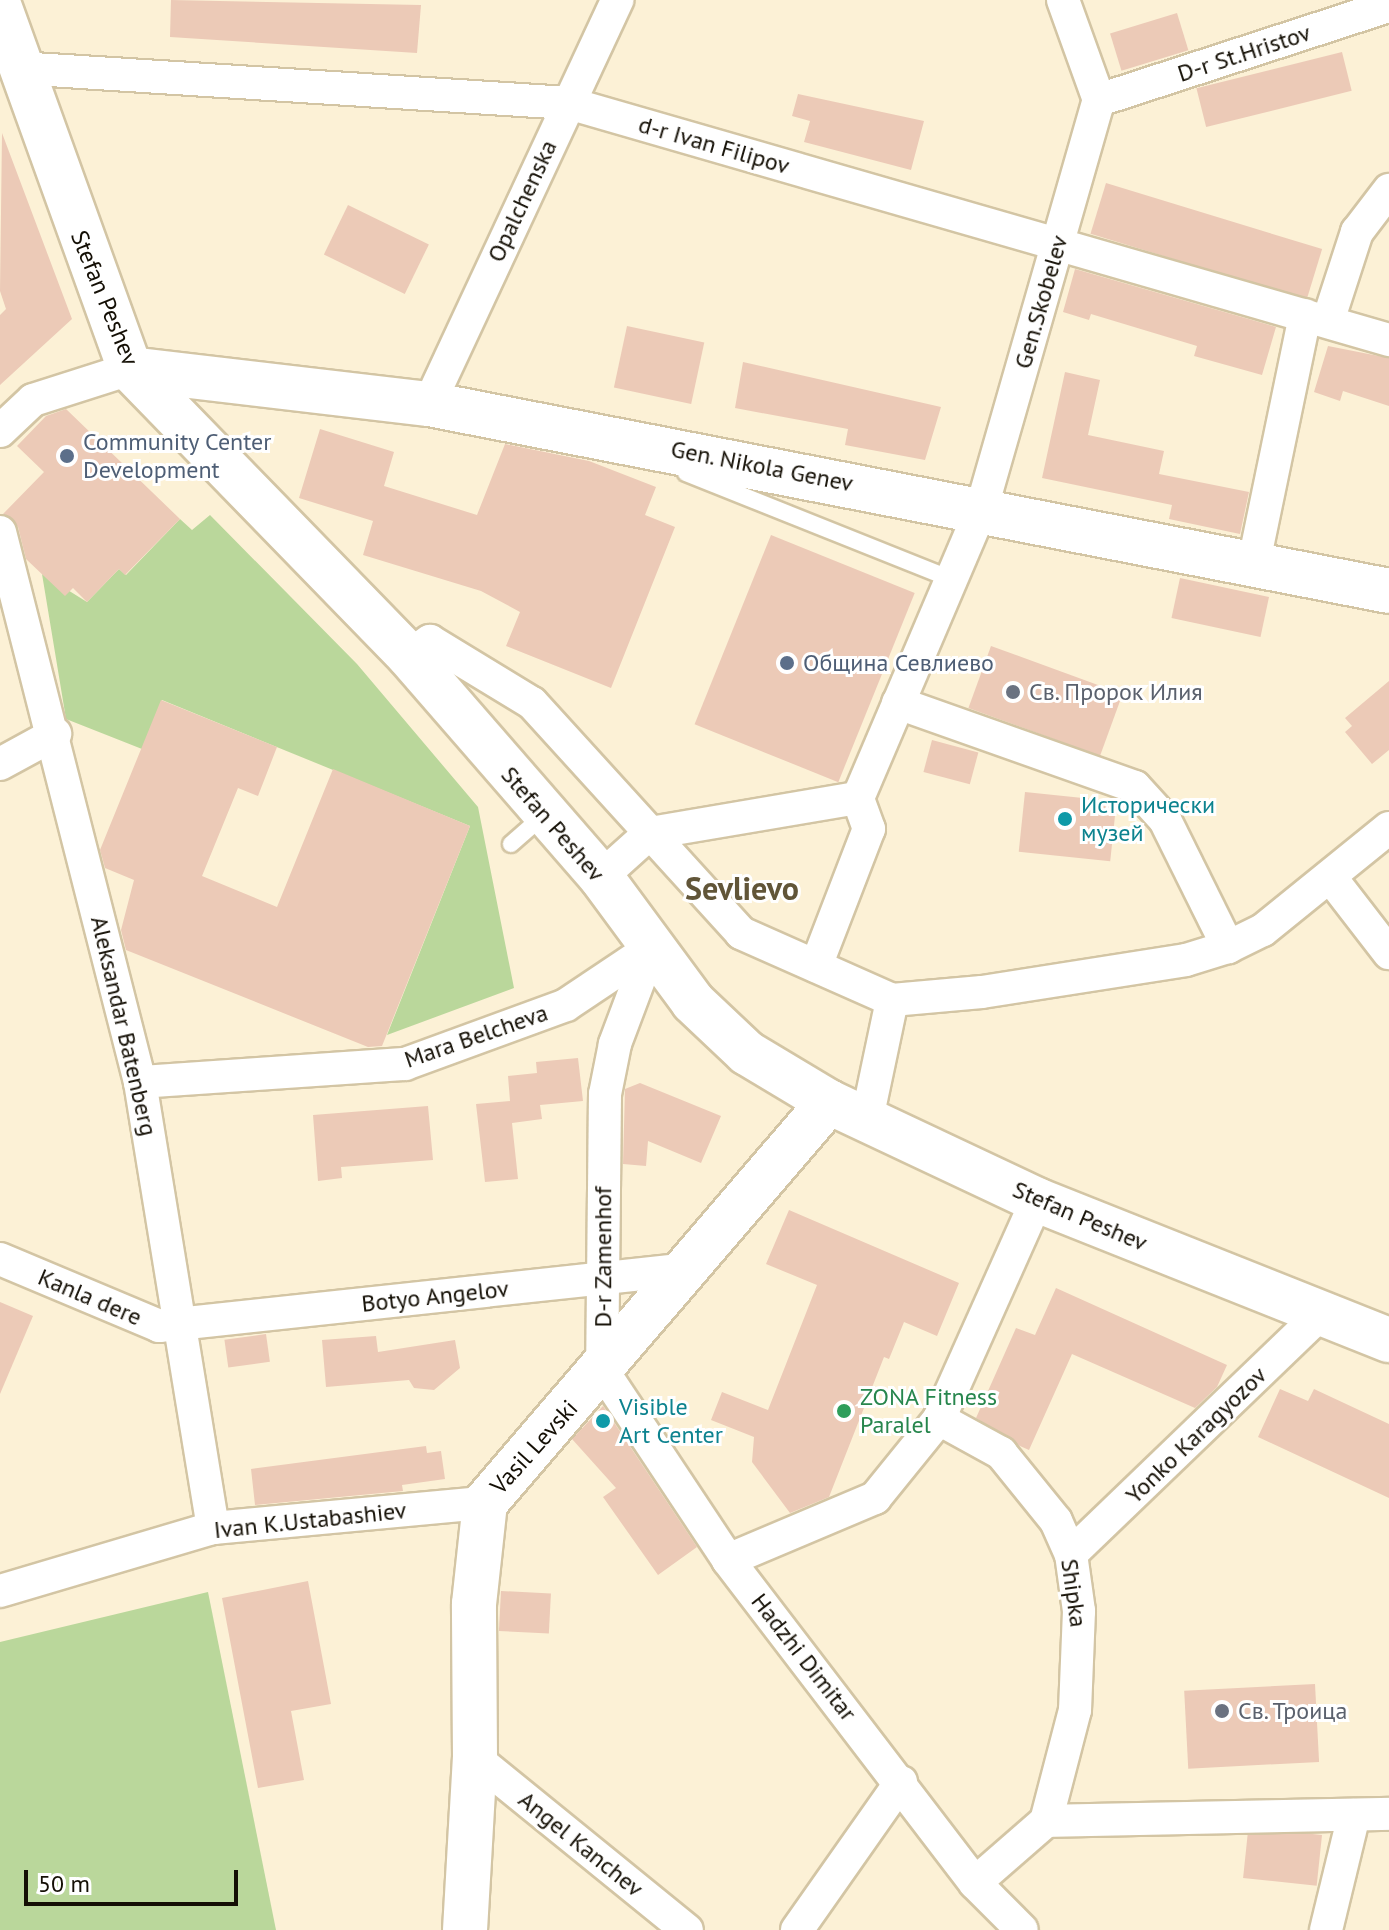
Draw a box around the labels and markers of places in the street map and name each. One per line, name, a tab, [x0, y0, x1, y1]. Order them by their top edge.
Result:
place label: Community Center Development	[83, 428, 272, 484]
marker: Community Center Development	[58, 447, 76, 465]
place label: Община Севлиево	[803, 649, 994, 677]
marker: Община Севлиево	[778, 654, 796, 672]
place label: Св. Пророк Илия	[1029, 678, 1205, 706]
marker: Св. Пророк Илия	[1004, 683, 1022, 701]
place label: Исторически музей	[1081, 791, 1215, 847]
marker: Исторически музей	[1056, 810, 1074, 828]
place label: ZONA Fitness Paralel	[860, 1383, 998, 1439]
place label: Visible Art Center	[619, 1393, 723, 1449]
marker: ZONA Fitness Paralel	[835, 1402, 853, 1420]
marker: Visible Art Center	[594, 1412, 612, 1430]
place label: Св. Троица	[1238, 1697, 1350, 1725]
marker: Св. Троица	[1213, 1702, 1231, 1720]

